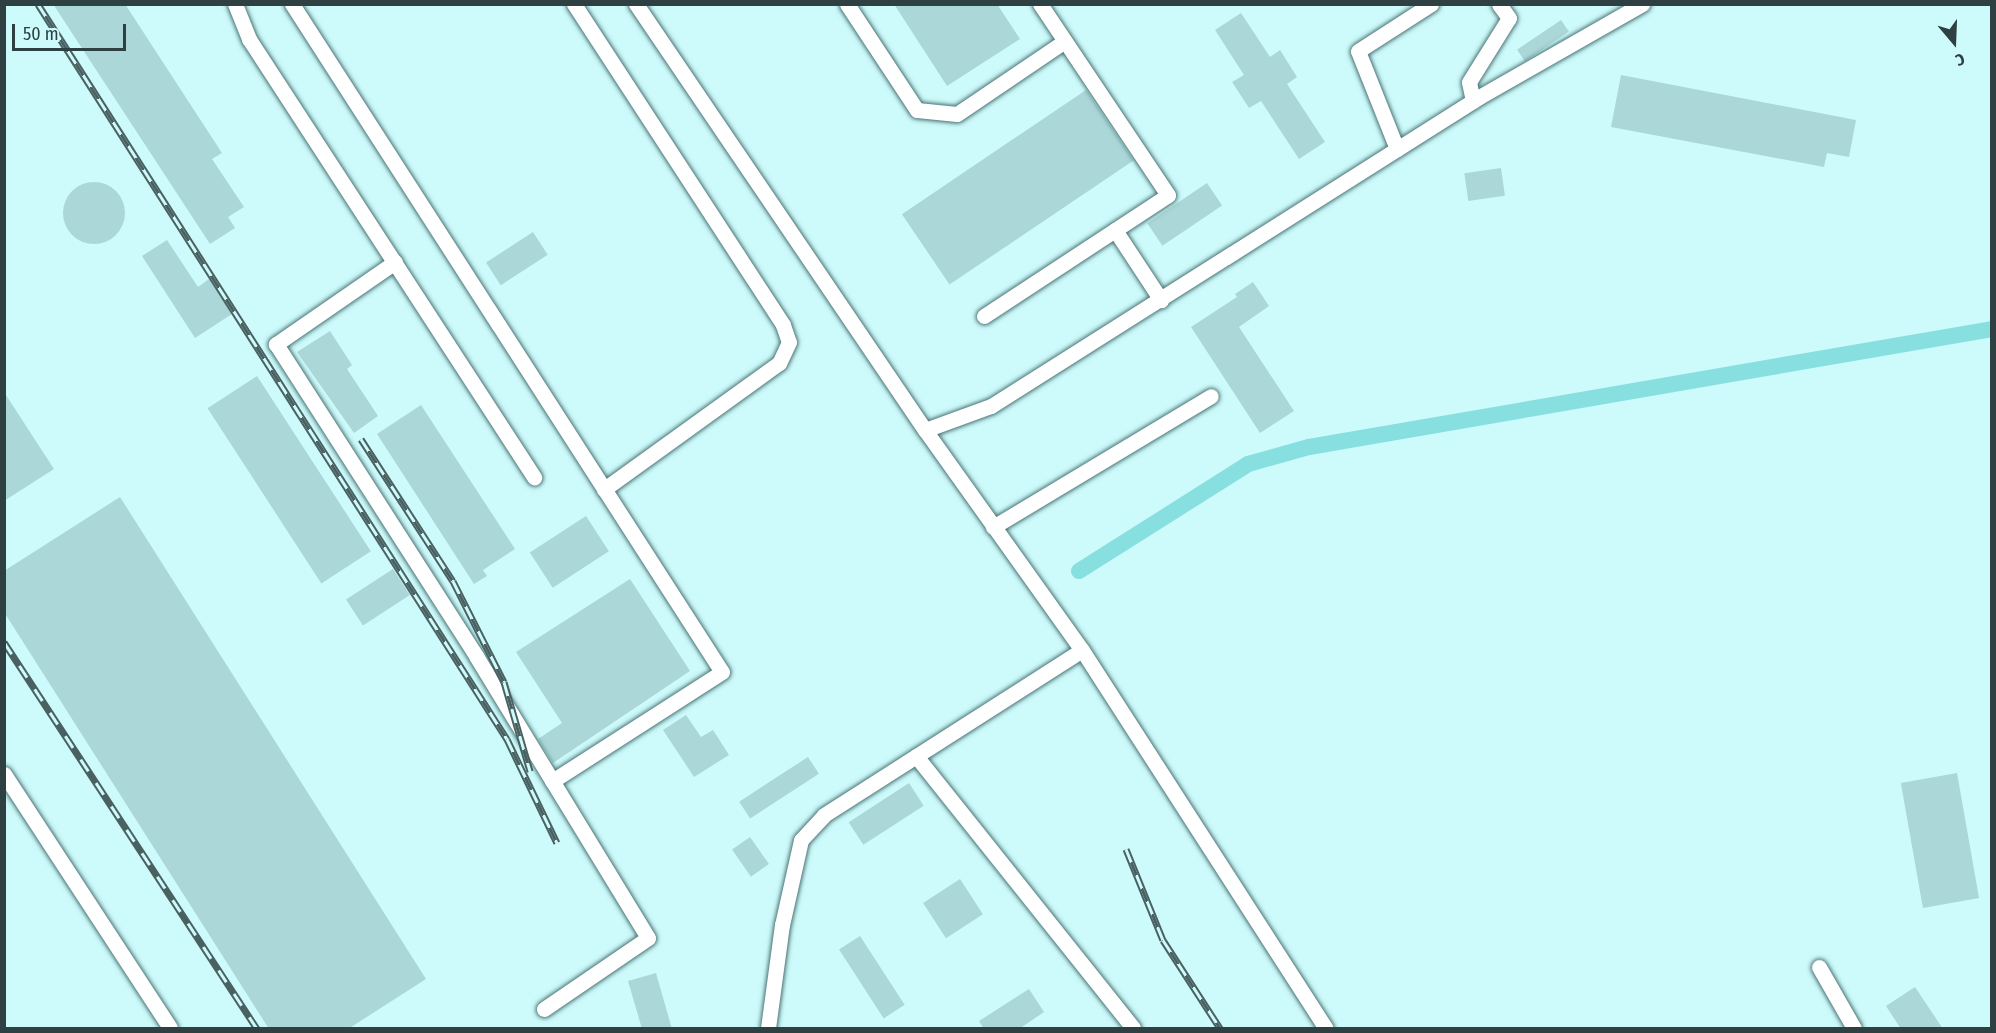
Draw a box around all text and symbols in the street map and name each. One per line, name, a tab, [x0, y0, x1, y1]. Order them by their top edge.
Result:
scale bar	[15, 12, 129, 50]
north arrow	[1924, 12, 1984, 72]
text: 50 m	[23, 23, 59, 45]
text: С	[1953, 49, 1967, 70]

